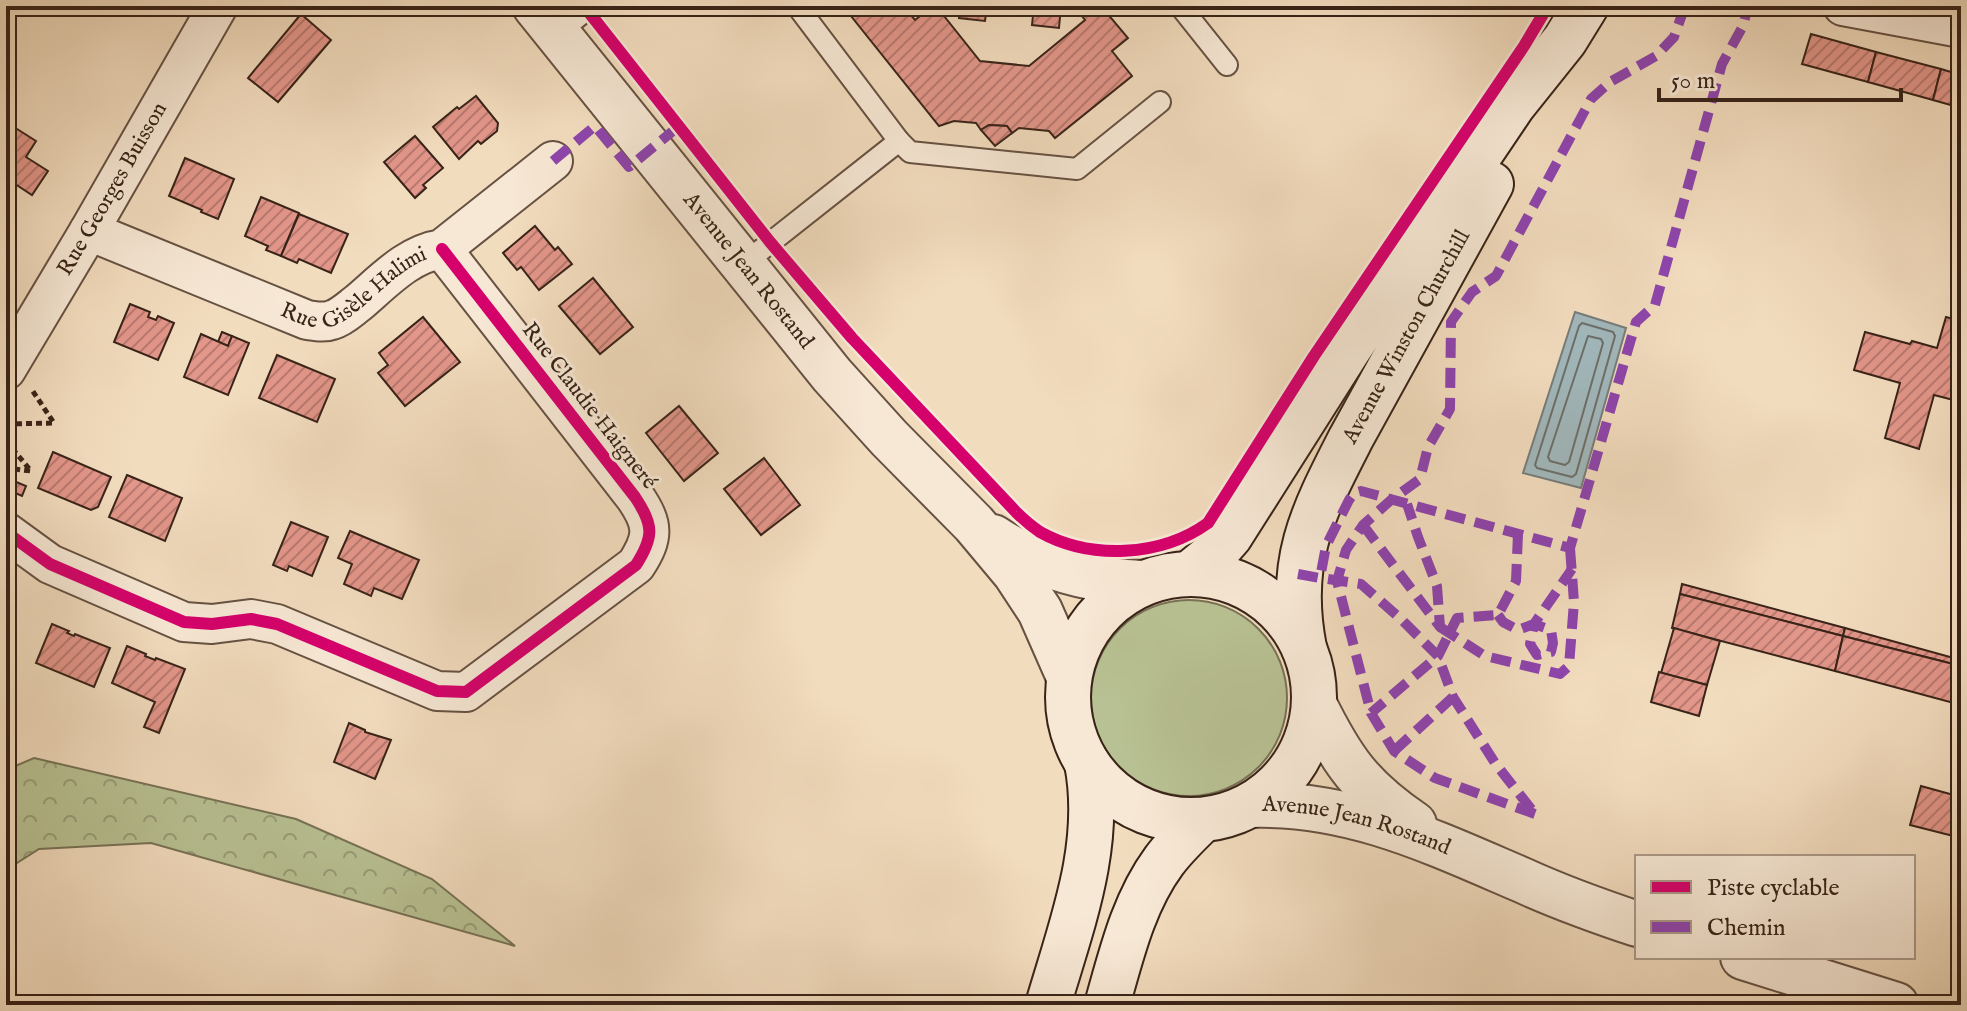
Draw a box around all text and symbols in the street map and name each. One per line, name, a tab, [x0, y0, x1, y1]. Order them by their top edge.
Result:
scale bar	[1659, 52, 1901, 102]
text: 50 m	[1671, 66, 1715, 97]
street label: Rue Georges Buisson	[51, 97, 174, 281]
street label: Avenue Jean Rostand	[676, 186, 820, 355]
street label: Avenue Winston Churchill	[1336, 225, 1477, 450]
street label: Rue Gisèle Halimi	[276, 240, 431, 336]
street label: Rue Claudie Haigneré	[515, 317, 663, 495]
street label: Avenue Jean Rostand	[1261, 791, 1455, 862]
legend	[1635, 855, 1915, 959]
text: Piste cyclable	[1707, 873, 1839, 904]
text: Chemin	[1707, 913, 1786, 944]

